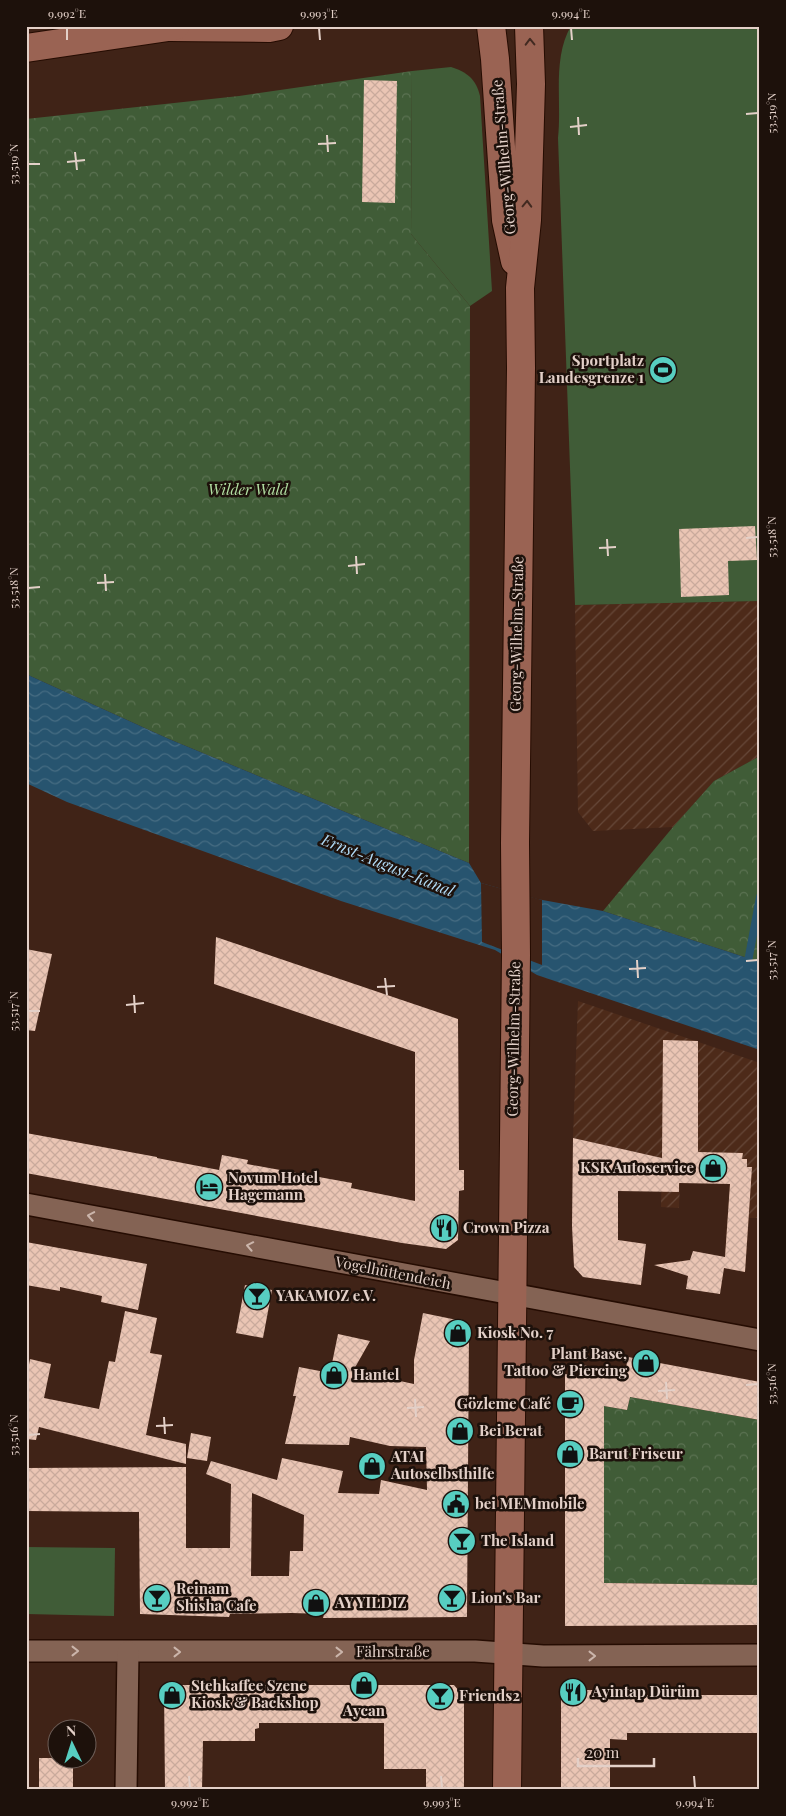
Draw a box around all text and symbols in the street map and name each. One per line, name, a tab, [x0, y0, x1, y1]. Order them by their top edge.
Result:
text: 9.992°E	[48, 5, 86, 21]
text: 9.993°E	[300, 5, 338, 21]
text: 9.994°E	[552, 5, 590, 21]
one-way arrow	[524, 38, 535, 46]
street label: Georg-Wilhelm-Straße	[486, 79, 520, 235]
text: 53.519°N	[763, 92, 779, 134]
text: 53.519°N	[5, 143, 21, 185]
one-way arrow	[522, 200, 532, 208]
place label: Sportplatz Landesgrenze 1	[539, 350, 644, 387]
sports icon: Sportplatz Landesgrenze 1	[648, 355, 678, 385]
park label: Wilder Wald	[208, 479, 289, 499]
text: 53.518°N	[763, 516, 779, 558]
street label: Georg-Wilhelm-Straße	[505, 556, 527, 712]
text: 53.518°N	[5, 567, 21, 609]
water label: Ernst-August-Kanal	[318, 828, 458, 901]
text: 53.517°N	[763, 939, 779, 980]
street label: Georg-Wilhelm-Straße	[502, 961, 524, 1117]
text: 53.517°N	[5, 990, 21, 1031]
shop icon: KSK Autoservice	[698, 1153, 728, 1183]
place label: KSK Autoservice	[580, 1157, 694, 1177]
place label: Novum Hotel Hagemann	[228, 1167, 319, 1204]
hotel icon: Novum Hotel Hagemann	[194, 1172, 224, 1202]
one-way arrow	[86, 1211, 95, 1221]
restaurant icon: Crown Pizza	[429, 1213, 459, 1243]
place label: Crown Pizza	[463, 1217, 550, 1237]
one-way arrow	[246, 1241, 255, 1252]
street label: Vogelhüttendeich	[333, 1251, 453, 1293]
bar icon: YAKAMOZ e.V.	[242, 1281, 272, 1311]
place label: YAKAMOZ e.V.	[275, 1285, 376, 1305]
shop icon: Kiosk No. 7	[443, 1318, 473, 1348]
place label: Kiosk No. 7	[477, 1322, 554, 1342]
place label: Plant Base, Tattoo & Piercing	[504, 1343, 628, 1380]
shop icon: Plant Base, Tattoo & Piercing	[631, 1348, 661, 1378]
shop icon: Hantel	[319, 1360, 349, 1390]
text: 53.516°N	[763, 1363, 779, 1405]
place label: Hantel	[353, 1364, 400, 1384]
cafe icon: Gözleme Café	[555, 1389, 585, 1419]
place label: Gözleme Café	[457, 1393, 551, 1413]
text: 53.516°N	[5, 1414, 21, 1456]
shop icon: Bei Berat	[445, 1416, 475, 1446]
place label: Bei Berat	[479, 1420, 543, 1440]
shop icon: Barut Friseur	[555, 1439, 585, 1469]
place label: Barut Friseur	[589, 1443, 683, 1463]
place label: ATAI Autoselbsthilfe	[390, 1446, 495, 1483]
shop icon: ATAI Autoselbsthilfe	[357, 1451, 387, 1481]
public building icon: bei MEMmobile	[441, 1489, 471, 1519]
place label: bei MEMmobile	[475, 1493, 585, 1513]
bar icon: The Island	[447, 1526, 477, 1556]
place label: The Island	[481, 1530, 554, 1550]
place label: Reinam Shisha Cafe	[176, 1578, 257, 1615]
bar icon: Reinam Shisha Cafe	[142, 1583, 172, 1613]
bar icon: Lion's Bar	[437, 1583, 467, 1613]
place label: Lion's Bar	[471, 1587, 540, 1607]
shop icon: AY YILDIZ	[301, 1588, 331, 1618]
place label: AY YILDIZ	[334, 1592, 407, 1612]
street label: Fährstraße	[356, 1641, 430, 1661]
one-way arrow	[72, 1646, 79, 1656]
one-way arrow	[174, 1647, 181, 1657]
one-way arrow	[336, 1647, 344, 1657]
one-way arrow	[588, 1651, 596, 1661]
shop icon: Aycan	[349, 1670, 379, 1700]
place label: Stehkaffee Szene Kiosk & Backshop	[191, 1675, 319, 1712]
restaurant icon: Ayintap Dürüm	[558, 1677, 588, 1707]
shop icon: Stehkaffee Szene Kiosk & Backshop	[157, 1680, 187, 1710]
bar icon: Friends2	[425, 1681, 455, 1711]
place label: Ayintap Dürüm	[591, 1681, 700, 1701]
place label: Friends2	[459, 1685, 520, 1705]
place label: Aycan	[342, 1700, 386, 1720]
north arrow	[48, 1718, 98, 1768]
text: N	[65, 1721, 77, 1740]
scale bar	[578, 1736, 655, 1768]
text: 20 m	[586, 1742, 620, 1762]
text: 9.992°E	[171, 1794, 209, 1810]
text: 9.993°E	[423, 1794, 461, 1810]
text: 9.994°E	[676, 1794, 714, 1810]

